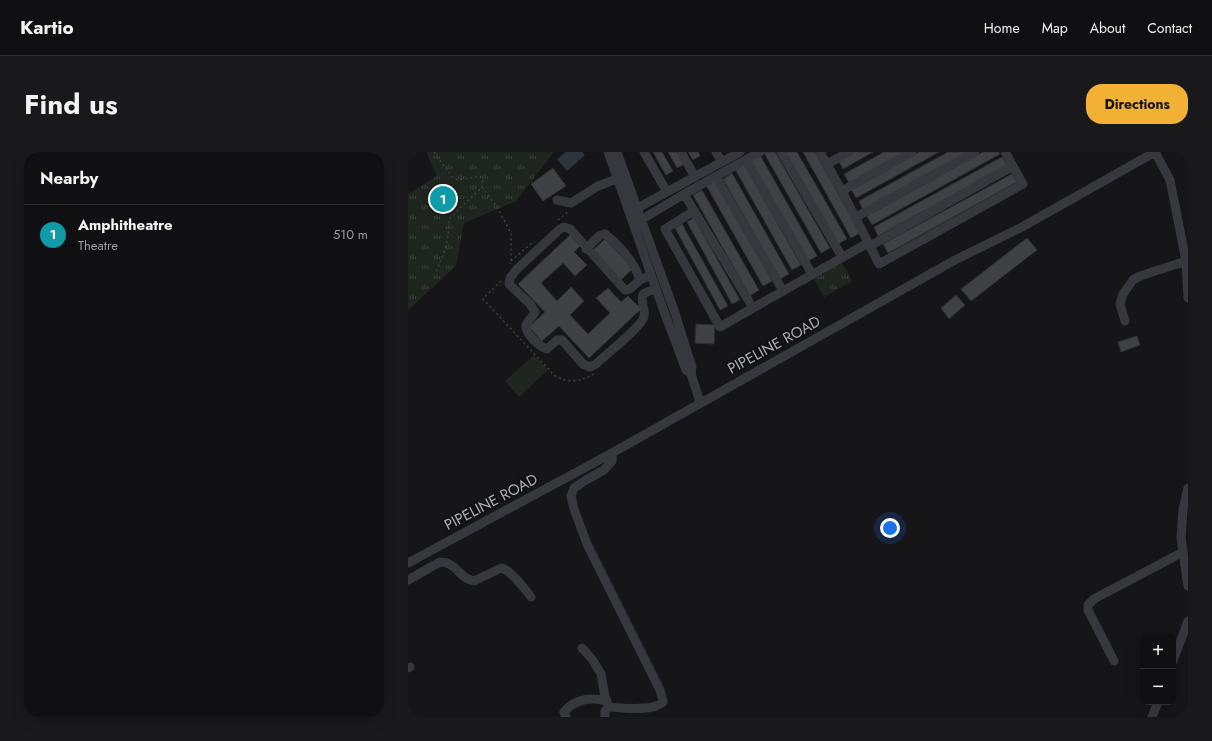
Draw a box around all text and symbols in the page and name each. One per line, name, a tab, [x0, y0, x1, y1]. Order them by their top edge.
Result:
text: Kartio	[20, 14, 74, 41]
text: Home	[984, 18, 1020, 38]
text: Map	[1042, 18, 1068, 38]
text: About	[1090, 18, 1125, 38]
text: Contact	[1147, 18, 1192, 38]
text: Find us	[24, 84, 118, 125]
button: Directions	[1086, 84, 1188, 124]
text: Nearby	[40, 166, 98, 190]
pin: 1	[430, 184, 456, 214]
text: Amphitheatre	[78, 214, 173, 236]
text: 1	[50, 225, 56, 244]
text: 510 m	[333, 225, 368, 244]
text: Theatre	[78, 236, 118, 255]
street label: PIPELINE ROAD	[724, 310, 824, 380]
street label: PIPELINE ROAD	[440, 468, 542, 536]
your location	[880, 518, 900, 538]
map controls	[1140, 633, 1176, 705]
button: +	[1140, 633, 1176, 669]
button: −	[1140, 669, 1176, 705]

